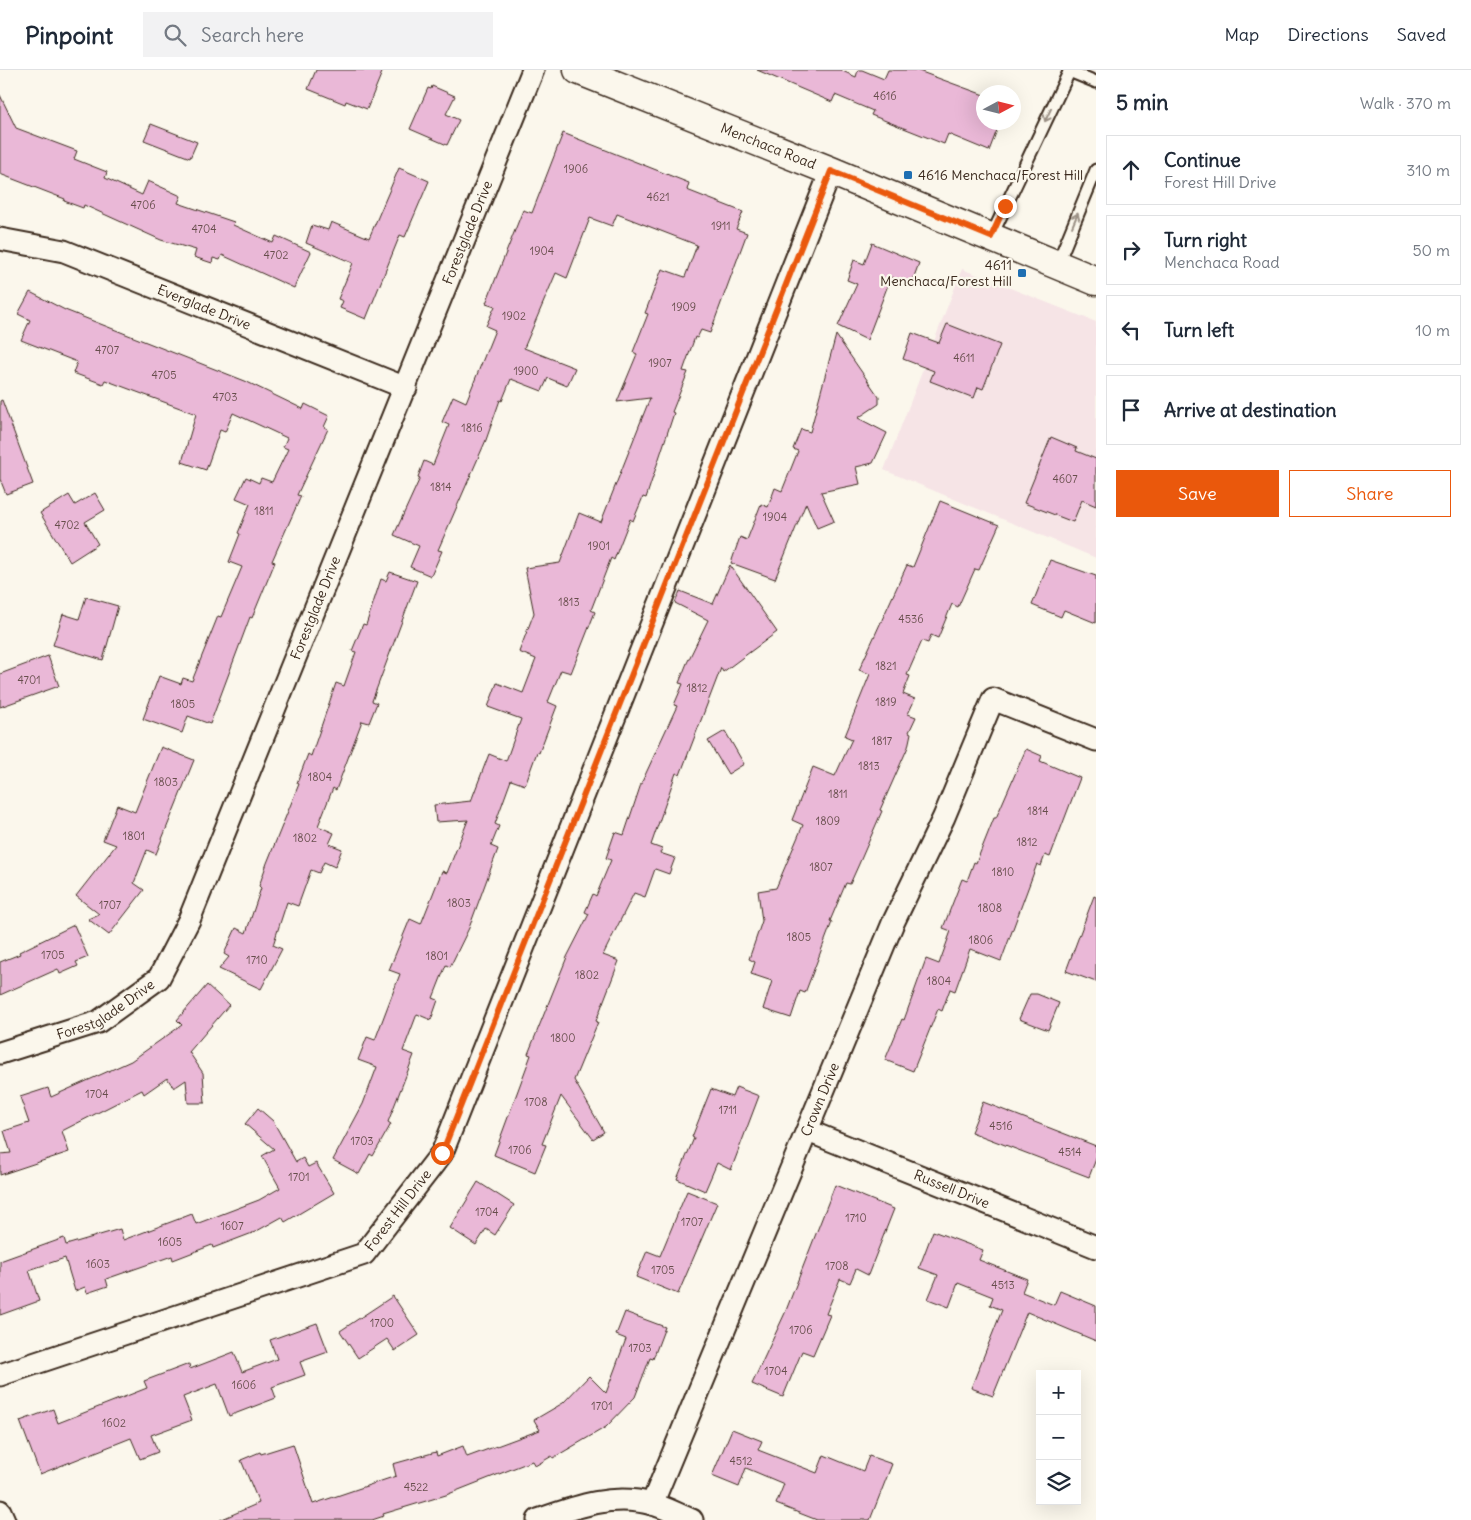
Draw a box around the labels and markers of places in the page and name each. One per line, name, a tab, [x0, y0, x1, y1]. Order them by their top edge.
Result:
place label: 4616 Menchaca/Forest Hill	[918, 166, 1083, 184]
marker: 4616 Menchaca/Forest Hill	[902, 169, 914, 181]
place label: 4611 Menchaca/Forest Hill	[880, 256, 1012, 290]
marker: 4611 Menchaca/Forest Hill	[1016, 267, 1028, 279]

